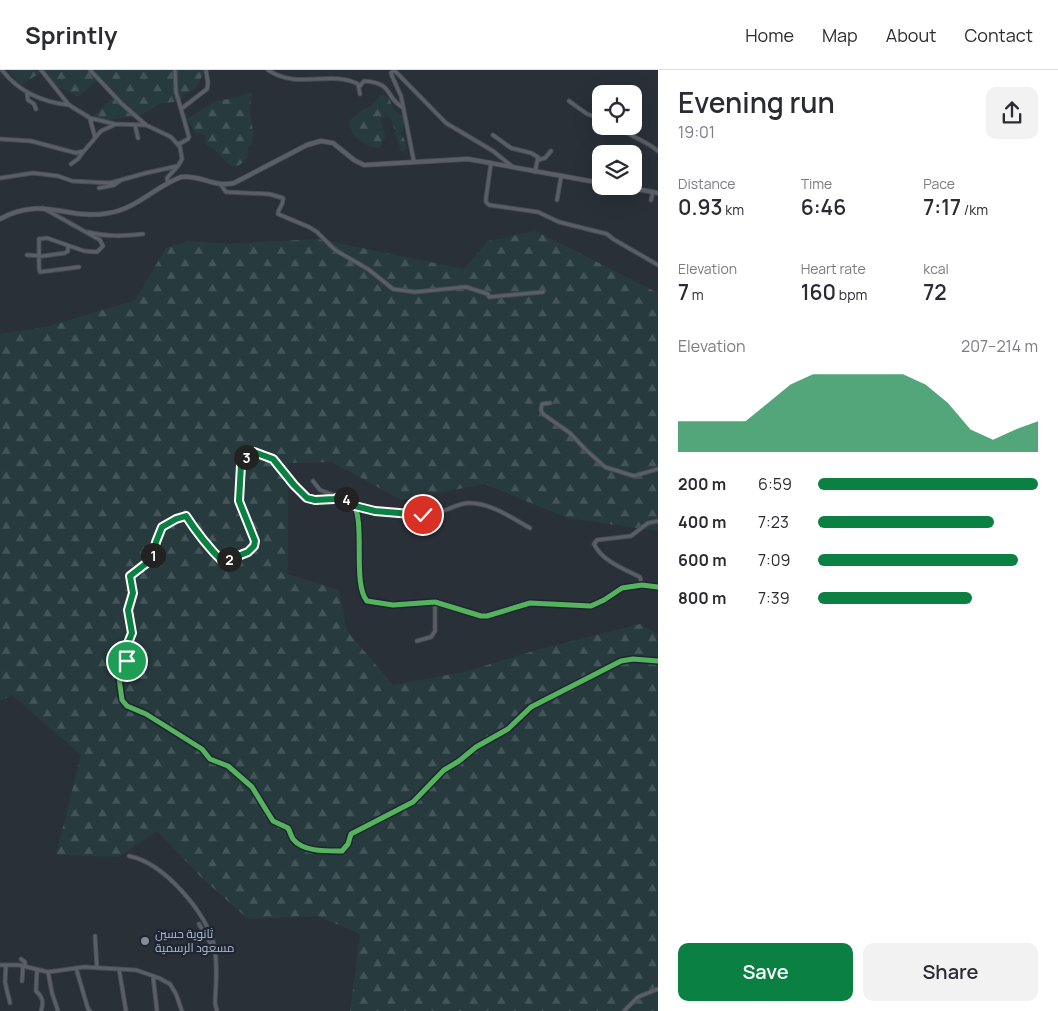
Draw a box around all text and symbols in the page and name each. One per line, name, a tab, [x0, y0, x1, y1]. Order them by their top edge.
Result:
text: Sprintly	[25, 18, 117, 51]
text: Home	[745, 23, 794, 47]
text: Map	[822, 23, 858, 47]
text: About	[886, 23, 936, 47]
text: Contact	[964, 23, 1033, 47]
text: Evening run	[678, 83, 835, 121]
map controls	[592, 85, 642, 195]
button: locate	[592, 85, 642, 135]
button: share	[986, 87, 1038, 139]
text: 19:01	[678, 121, 715, 143]
button: layers	[592, 145, 642, 195]
text: Distance	[678, 174, 735, 193]
text: Time	[801, 174, 832, 193]
text: Pace	[923, 174, 955, 193]
text: 0.93	[678, 193, 723, 221]
text: 6:46	[801, 193, 846, 221]
text: 7:17	[923, 193, 961, 221]
text: km	[723, 200, 744, 219]
text: /km	[961, 200, 988, 219]
text: Elevation	[678, 259, 737, 278]
text: Heart rate	[801, 259, 866, 278]
text: kcal	[923, 259, 949, 278]
text: 7	[678, 278, 689, 306]
text: 160	[801, 278, 836, 306]
text: 72	[923, 278, 947, 306]
text: m	[689, 285, 704, 304]
text: bpm	[836, 285, 867, 304]
text: Elevation	[678, 335, 746, 357]
text: 207–214 m	[961, 335, 1038, 357]
pin: 3	[234, 444, 258, 470]
text: 3	[242, 448, 251, 467]
text: 200 m	[678, 473, 726, 495]
text: 6:59	[758, 473, 792, 495]
pin: 4	[334, 486, 358, 512]
text: 4	[342, 490, 351, 509]
pin	[402, 494, 444, 536]
icon: check	[409, 501, 437, 529]
text: 400 m	[678, 511, 726, 533]
text: 7:23	[758, 511, 789, 533]
pin: 1	[140, 542, 166, 568]
text: 1	[150, 546, 157, 565]
pin: 2	[216, 546, 242, 572]
text: 600 m	[678, 549, 727, 571]
text: 7:09	[758, 549, 791, 571]
text: 2	[225, 550, 234, 569]
text: 800 m	[678, 587, 726, 609]
text: 7:39	[758, 587, 790, 609]
pin	[106, 640, 148, 682]
icon: arrive	[113, 647, 141, 675]
place label: ثانوية حسين مسعود الرسمية	[155, 925, 234, 956]
marker: ثانوية حسين مسعود الرسمية	[139, 935, 151, 947]
button: Save	[678, 943, 853, 1001]
button: Share	[863, 943, 1038, 1001]

